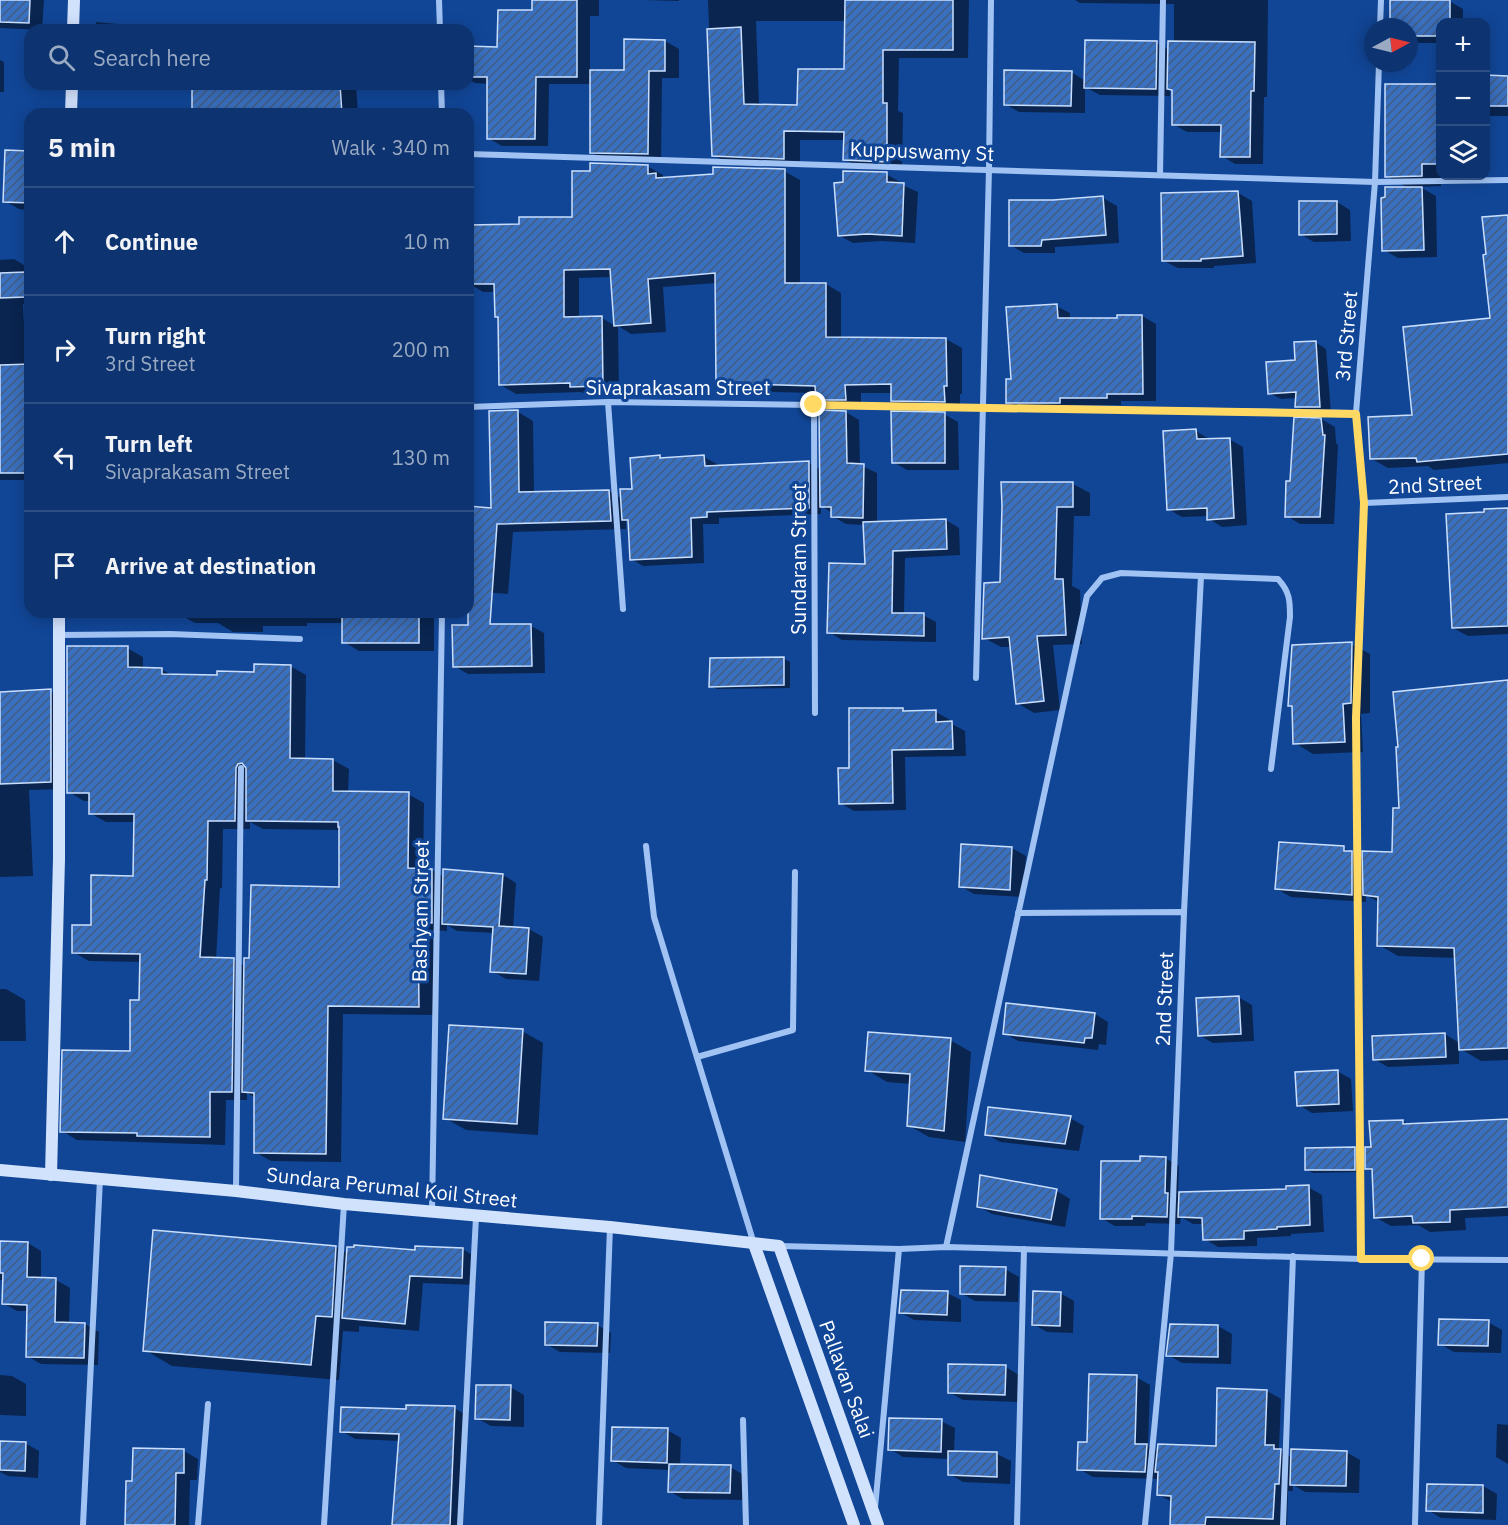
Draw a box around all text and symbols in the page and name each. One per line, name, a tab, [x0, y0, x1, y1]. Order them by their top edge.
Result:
north arrow	[1364, 18, 1418, 72]
map controls	[1436, 18, 1490, 180]
button: +	[1436, 18, 1490, 72]
search box	[24, 24, 474, 90]
icon: search	[45, 41, 78, 74]
text: Search here	[93, 43, 211, 72]
button: −	[1436, 72, 1490, 126]
button: layers	[1436, 126, 1490, 180]
text: 5 min	[48, 130, 116, 164]
text: Walk · 340 m	[332, 134, 450, 161]
street label: Kuppuswamy St	[849, 135, 995, 167]
icon: ahead	[48, 225, 81, 258]
text: Continue	[105, 227, 198, 256]
text: 10 m	[404, 228, 450, 255]
street label: 3rd Street	[1329, 290, 1363, 382]
text: Turn right	[105, 321, 206, 350]
icon: right	[48, 333, 81, 366]
text: 200 m	[392, 336, 450, 363]
text: 3rd Street	[105, 350, 195, 377]
street label: Sivaprakasam Street	[585, 374, 771, 401]
route end	[800, 391, 826, 417]
text: Turn left	[105, 429, 193, 458]
icon: left	[48, 441, 81, 474]
text: 130 m	[392, 444, 450, 471]
text: Sivaprakasam Street	[105, 458, 290, 485]
street label: 2nd Street	[1387, 468, 1483, 500]
street label: Sundaram Street	[785, 483, 812, 635]
icon: arrive	[48, 549, 81, 582]
text: Arrive at destination	[105, 551, 316, 580]
street label: Bashyam Street	[405, 840, 435, 982]
street label: 2nd Street	[1149, 951, 1179, 1047]
street label: Sundara Perumal Koil Street	[265, 1160, 519, 1214]
route start	[1408, 1245, 1434, 1271]
street label: Pallavan Salai	[813, 1316, 881, 1442]

